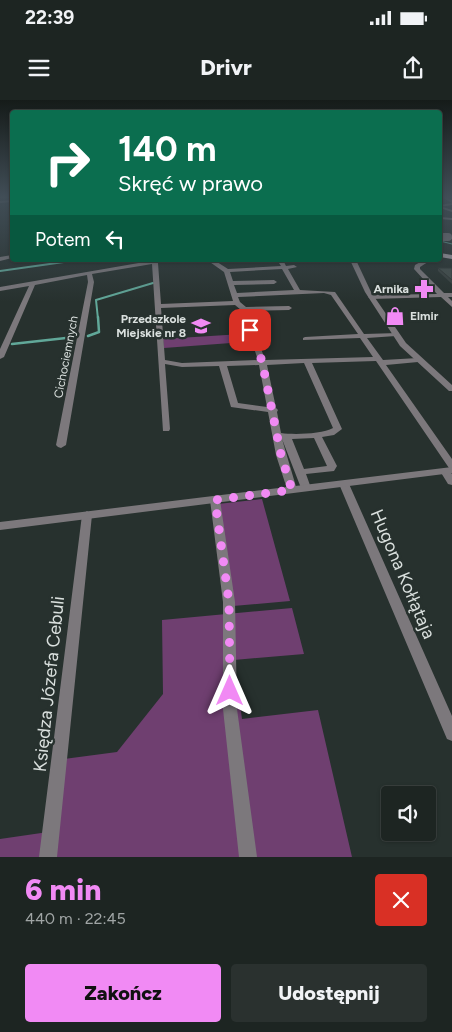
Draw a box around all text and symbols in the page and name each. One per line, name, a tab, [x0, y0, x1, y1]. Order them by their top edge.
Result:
text: 22:39	[25, 6, 74, 29]
icon: menu	[25, 54, 53, 82]
text: Drivr	[200, 54, 252, 81]
icon: share	[399, 54, 427, 82]
text: 140 m	[118, 128, 216, 170]
icon: right	[35, 130, 100, 195]
text: Skręć w prawo	[118, 170, 263, 197]
icon: left	[101, 225, 129, 253]
text: Potem	[35, 228, 91, 251]
pharmacy icon: Arnika	[413, 278, 435, 300]
place label: Arnika	[373, 282, 409, 296]
shop icon: Elmir	[384, 305, 406, 327]
pin	[229, 309, 271, 351]
place label: Elmir	[410, 309, 439, 323]
place label: Przedszkole Miejskie nr 8	[116, 312, 186, 340]
street label: Cichociemnych	[51, 314, 81, 399]
school or university icon: Przedszkole Miejskie nr 8	[190, 315, 212, 337]
icon: arrive	[236, 316, 264, 344]
street label: Hugona Kołłątaja	[366, 506, 440, 642]
street label: Księdza Józefa Cebuli	[29, 595, 69, 773]
position arrow	[203, 664, 255, 716]
map controls	[381, 786, 436, 841]
button: sound	[381, 786, 436, 841]
text: 6 min	[25, 871, 102, 908]
button: close	[375, 874, 427, 926]
text: 440 m · 22:45	[25, 909, 126, 928]
button: Zakończ	[25, 964, 221, 1022]
button: Udostępnij	[231, 964, 427, 1022]

